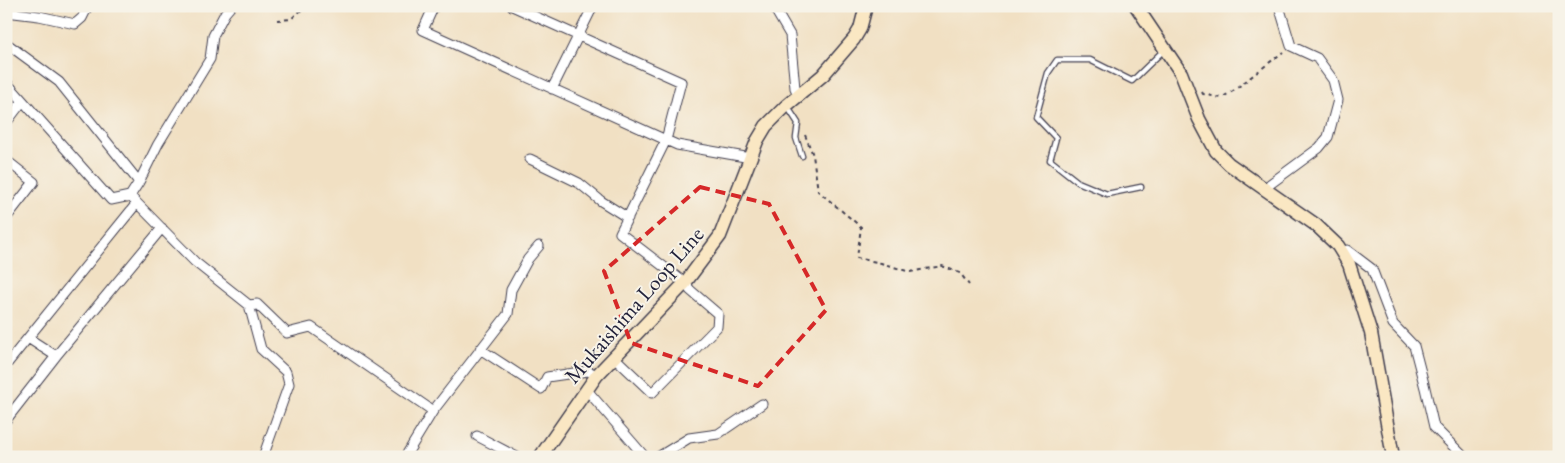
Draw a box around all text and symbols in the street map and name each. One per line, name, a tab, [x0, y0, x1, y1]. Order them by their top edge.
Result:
street label: Mukaishima Loop Line	[558, 220, 710, 390]

